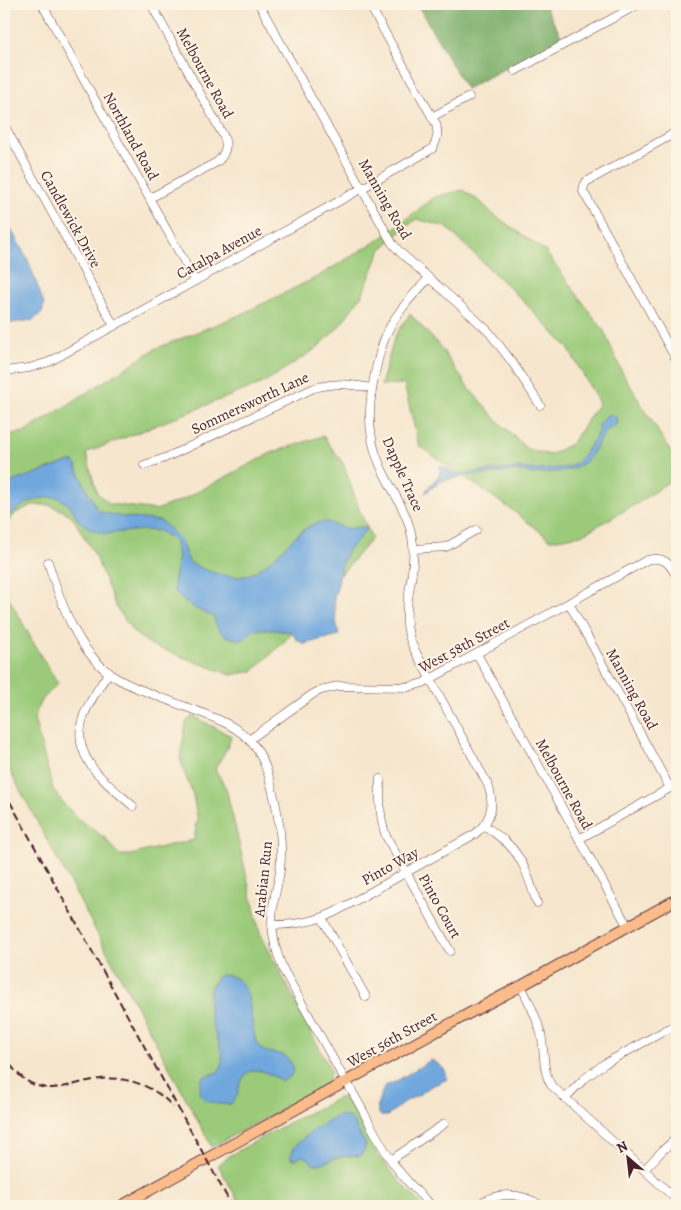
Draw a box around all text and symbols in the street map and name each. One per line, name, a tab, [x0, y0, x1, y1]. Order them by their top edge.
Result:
street label: Melbourne Road	[172, 24, 239, 123]
street label: Northland Road	[99, 88, 164, 184]
street label: Manning Road	[354, 155, 417, 244]
street label: Candlewick Drive	[36, 167, 106, 271]
street label: Catalpa Avenue	[173, 220, 265, 284]
street label: Sommersworth Lane	[188, 367, 312, 439]
street label: Dapple Trace	[378, 433, 428, 515]
street label: West 58th Street	[414, 613, 513, 678]
street label: Manning Road	[601, 645, 663, 734]
street label: Melbourne Road	[531, 735, 598, 834]
street label: Arabian Run	[249, 840, 277, 919]
street label: Pinto Way	[358, 842, 422, 890]
street label: Pinto Court	[414, 870, 466, 942]
street label: West 56th Street	[343, 1006, 440, 1072]
north arrow	[604, 1132, 654, 1182]
text: N	[613, 1136, 631, 1158]

